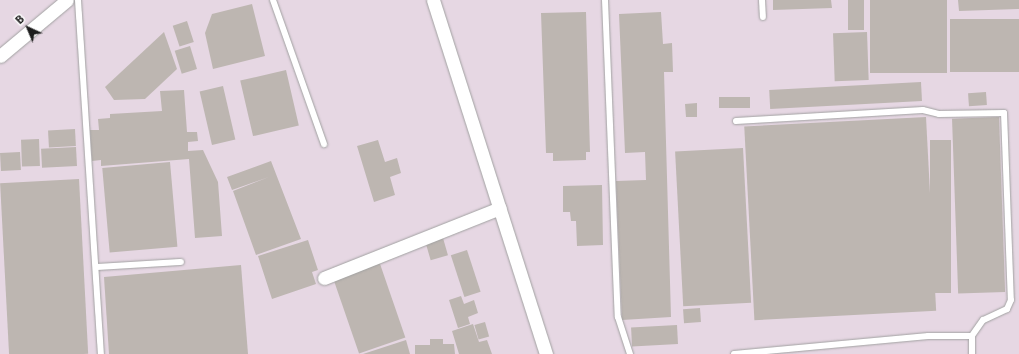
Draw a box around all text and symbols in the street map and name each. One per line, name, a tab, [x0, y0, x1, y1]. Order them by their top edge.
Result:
north arrow	[8, 8, 48, 48]
text: B	[11, 11, 27, 27]

